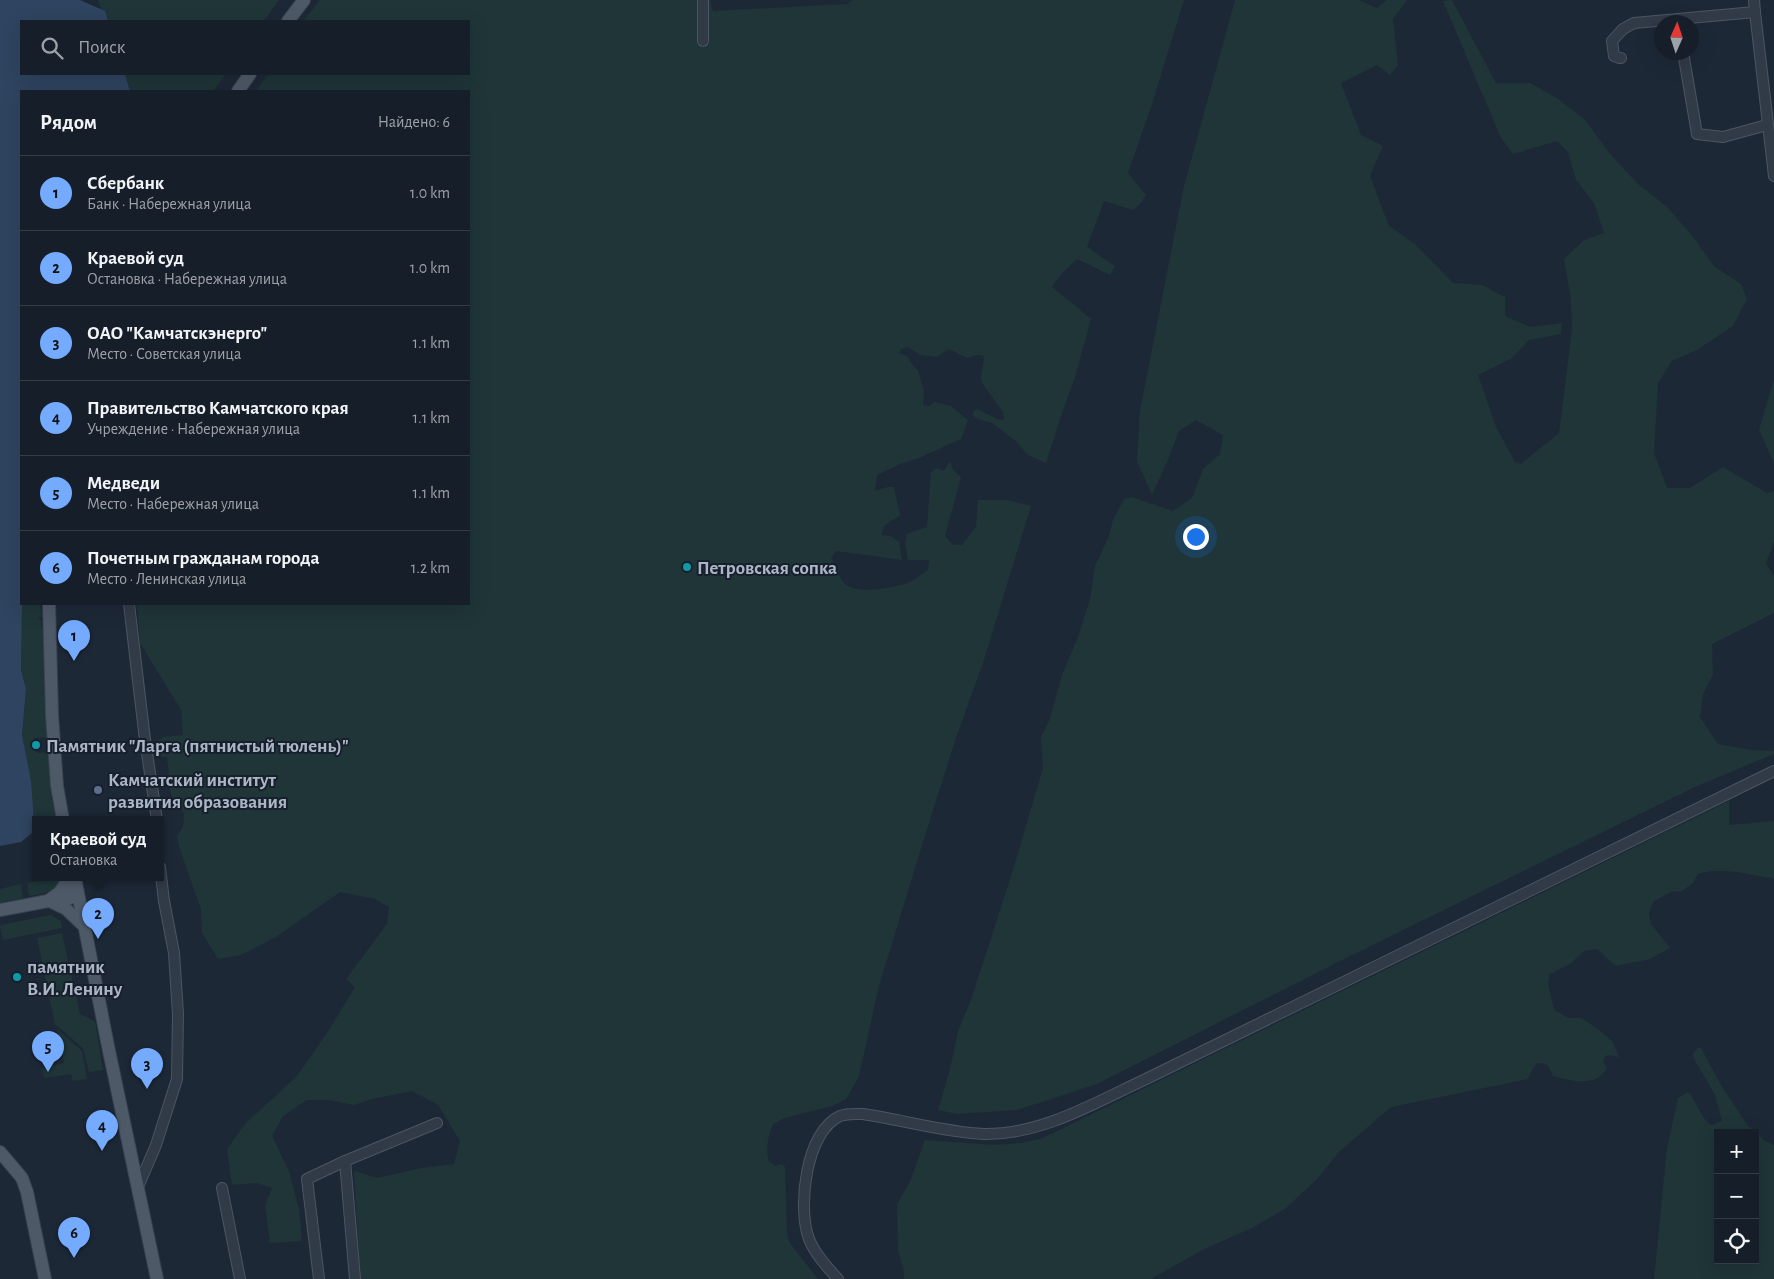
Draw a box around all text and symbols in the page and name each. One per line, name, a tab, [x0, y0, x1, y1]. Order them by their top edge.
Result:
north arrow	[1654, 15, 1699, 60]
search box	[20, 20, 470, 75]
icon: search	[38, 34, 66, 62]
text: Поиск	[78, 38, 125, 57]
text: Рядом	[40, 112, 97, 133]
text: Найдено: 6	[378, 114, 450, 130]
text: Сбербанк	[87, 174, 164, 193]
text: 1	[53, 185, 59, 201]
text: 1.0 km	[410, 185, 450, 201]
text: Банк · Набережная улица	[87, 196, 251, 212]
text: Краевой суд	[87, 249, 184, 268]
text: 2	[52, 260, 60, 276]
text: 1.0 km	[410, 260, 450, 276]
text: Остановка · Набережная улица	[87, 271, 287, 287]
text: ОАО "Камчатскэнерго"	[87, 324, 267, 343]
text: 3	[53, 335, 59, 351]
text: 1.1 km	[413, 335, 450, 351]
text: Место · Советская улица	[87, 346, 241, 362]
text: Правительство Камчатского края	[87, 399, 349, 418]
text: 4	[52, 410, 60, 426]
text: 1.1 km	[413, 410, 450, 426]
text: Учреждение · Набережная улица	[87, 421, 300, 437]
text: Медведи	[87, 474, 160, 493]
text: 5	[53, 485, 59, 501]
text: 1.1 km	[413, 485, 450, 501]
text: Место · Набережная улица	[87, 496, 259, 512]
your location	[1183, 524, 1209, 550]
text: Почетным гражданам города	[87, 549, 320, 568]
place label: Петровская сопка	[697, 559, 837, 578]
text: 6	[52, 560, 60, 576]
text: 1.2 km	[411, 560, 450, 576]
marker: Петровская сопка	[681, 561, 693, 573]
text: Место · Ленинская улица	[87, 571, 246, 587]
pin: 1	[58, 620, 90, 661]
place label: Памятник "Ларга (пятнистый тюлень)"	[46, 737, 349, 756]
marker: Памятник "Ларга (пятнистый тюлень)"	[30, 739, 42, 751]
place label: Камчатский институт развития образования	[108, 771, 287, 812]
marker: Камчатский институт развития образования	[92, 784, 104, 796]
popup	[32, 816, 164, 881]
text: Краевой суд	[49, 830, 147, 849]
text: Остановка	[49, 852, 117, 868]
pin: 2	[82, 898, 114, 939]
place label: памятник В.И. Ленину	[27, 958, 123, 999]
marker: памятник В.И. Ленину	[11, 971, 23, 983]
pin: 5	[32, 1031, 64, 1072]
pin: 3	[131, 1048, 163, 1089]
pin: 4	[86, 1110, 118, 1151]
map controls	[1714, 1129, 1759, 1264]
button: +	[1714, 1129, 1759, 1174]
button: −	[1714, 1174, 1759, 1219]
pin: 6	[58, 1217, 90, 1258]
button: locate	[1714, 1219, 1759, 1264]

